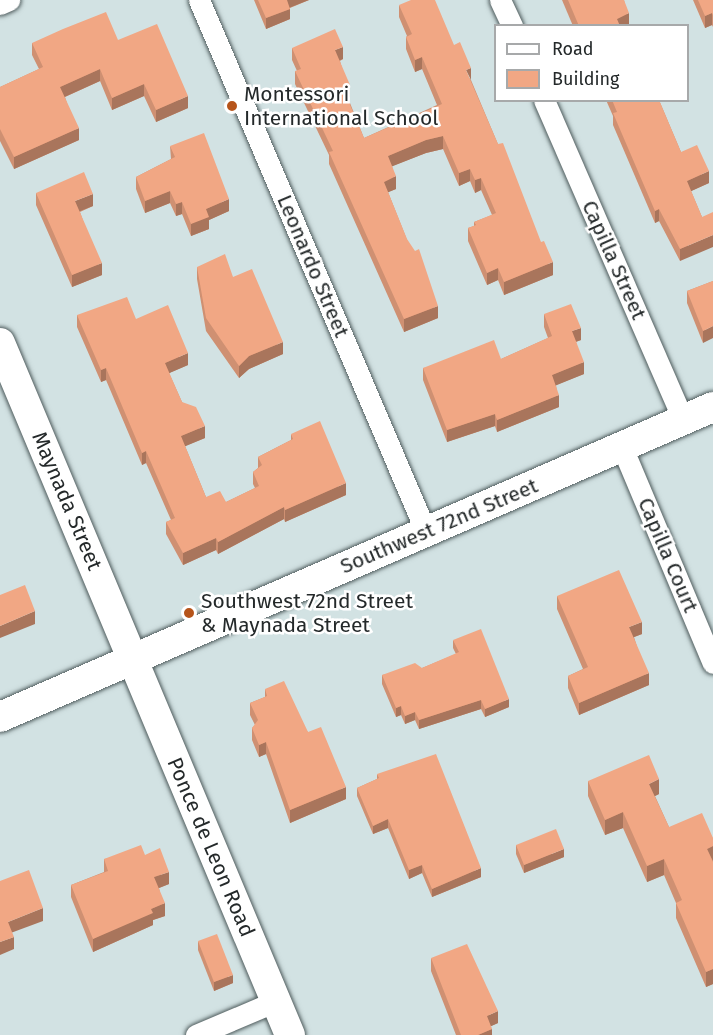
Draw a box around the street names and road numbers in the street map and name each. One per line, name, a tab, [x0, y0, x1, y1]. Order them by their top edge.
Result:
street label: Leonardo Street	[272, 191, 354, 341]
street label: Capilla Street	[577, 197, 651, 323]
street label: Maynada Street	[26, 428, 108, 574]
street label: Southwest 72nd Street	[336, 473, 542, 579]
street label: Capilla Court	[633, 494, 703, 616]
street label: Ponce de Leon Road	[162, 754, 260, 940]

